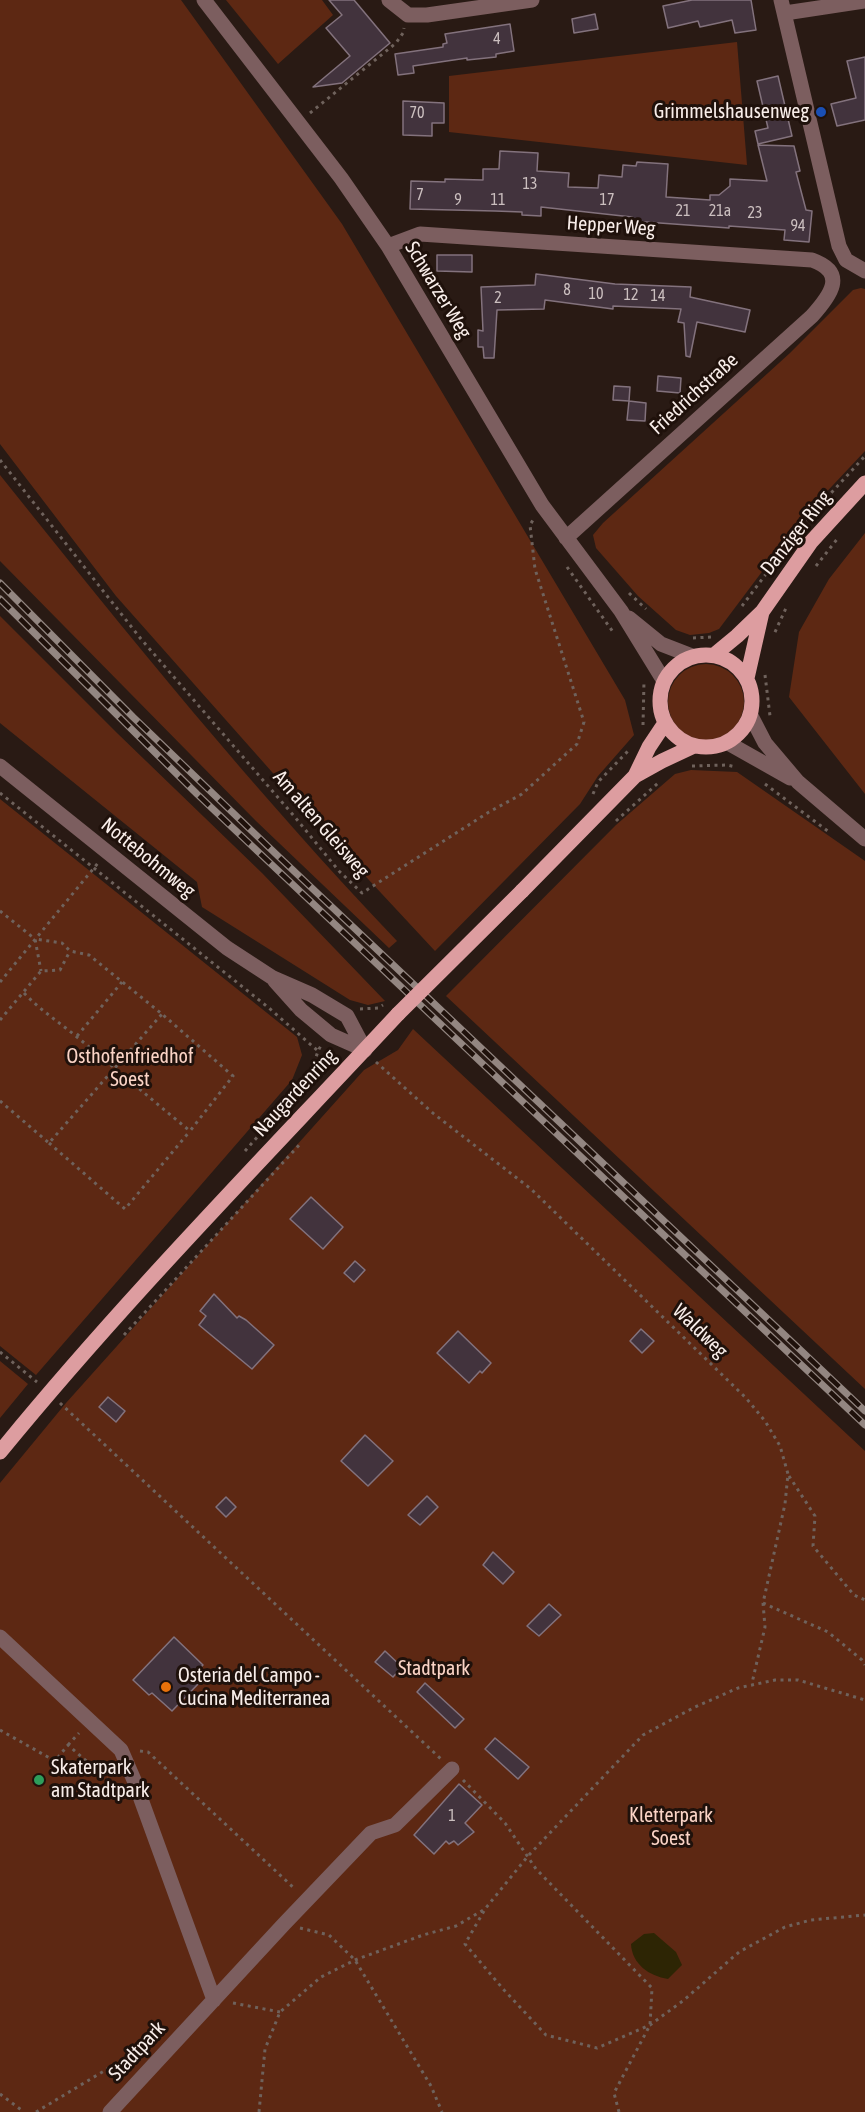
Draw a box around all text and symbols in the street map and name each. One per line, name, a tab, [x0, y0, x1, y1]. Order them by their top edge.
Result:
house number: 4	[493, 29, 501, 49]
place label: Grimmelshausenweg	[654, 100, 809, 124]
house number: 70	[409, 103, 425, 123]
marker: Grimmelshausenweg	[814, 105, 828, 119]
house number: 13	[522, 174, 538, 194]
house number: 7	[416, 185, 424, 205]
house number: 9	[454, 190, 462, 210]
house number: 11	[490, 190, 506, 210]
house number: 17	[599, 190, 615, 210]
house number: 21	[675, 201, 691, 221]
house number: 21a	[709, 201, 731, 221]
house number: 23	[747, 203, 763, 223]
street label: Hepper Weg	[566, 211, 656, 241]
house number: 94	[790, 216, 806, 236]
street label: Schwarzer Weg	[400, 237, 476, 343]
house number: 8	[563, 280, 571, 300]
house number: 10	[588, 284, 604, 304]
house number: 12	[623, 285, 639, 305]
house number: 14	[650, 286, 666, 306]
house number: 2	[494, 288, 502, 308]
street label: Friedrichstraße	[645, 348, 743, 440]
street label: Danziger Ring	[756, 486, 836, 580]
street label: Am alten Gleisweg	[268, 765, 374, 883]
street label: Nottebohmweg	[96, 813, 200, 903]
street label: Naugardenring	[248, 1044, 342, 1142]
park label: Osthofenfriedhof Soest	[67, 1045, 193, 1092]
street label: Waldweg	[667, 1299, 733, 1363]
park label: Stadtpark	[398, 1657, 470, 1681]
place label: Osteria del Campo - Cucina Mediterranea	[178, 1664, 330, 1711]
marker: Osteria del Campo - Cucina Mediterranea	[159, 1680, 173, 1694]
place label: Skaterpark am Stadtpark	[51, 1756, 150, 1803]
marker: Skaterpark am Stadtpark	[32, 1773, 46, 1787]
park label: Kletterpark Soest	[629, 1804, 713, 1851]
house number: 1	[448, 1806, 456, 1826]
street label: Stadtpark	[104, 2016, 170, 2086]

